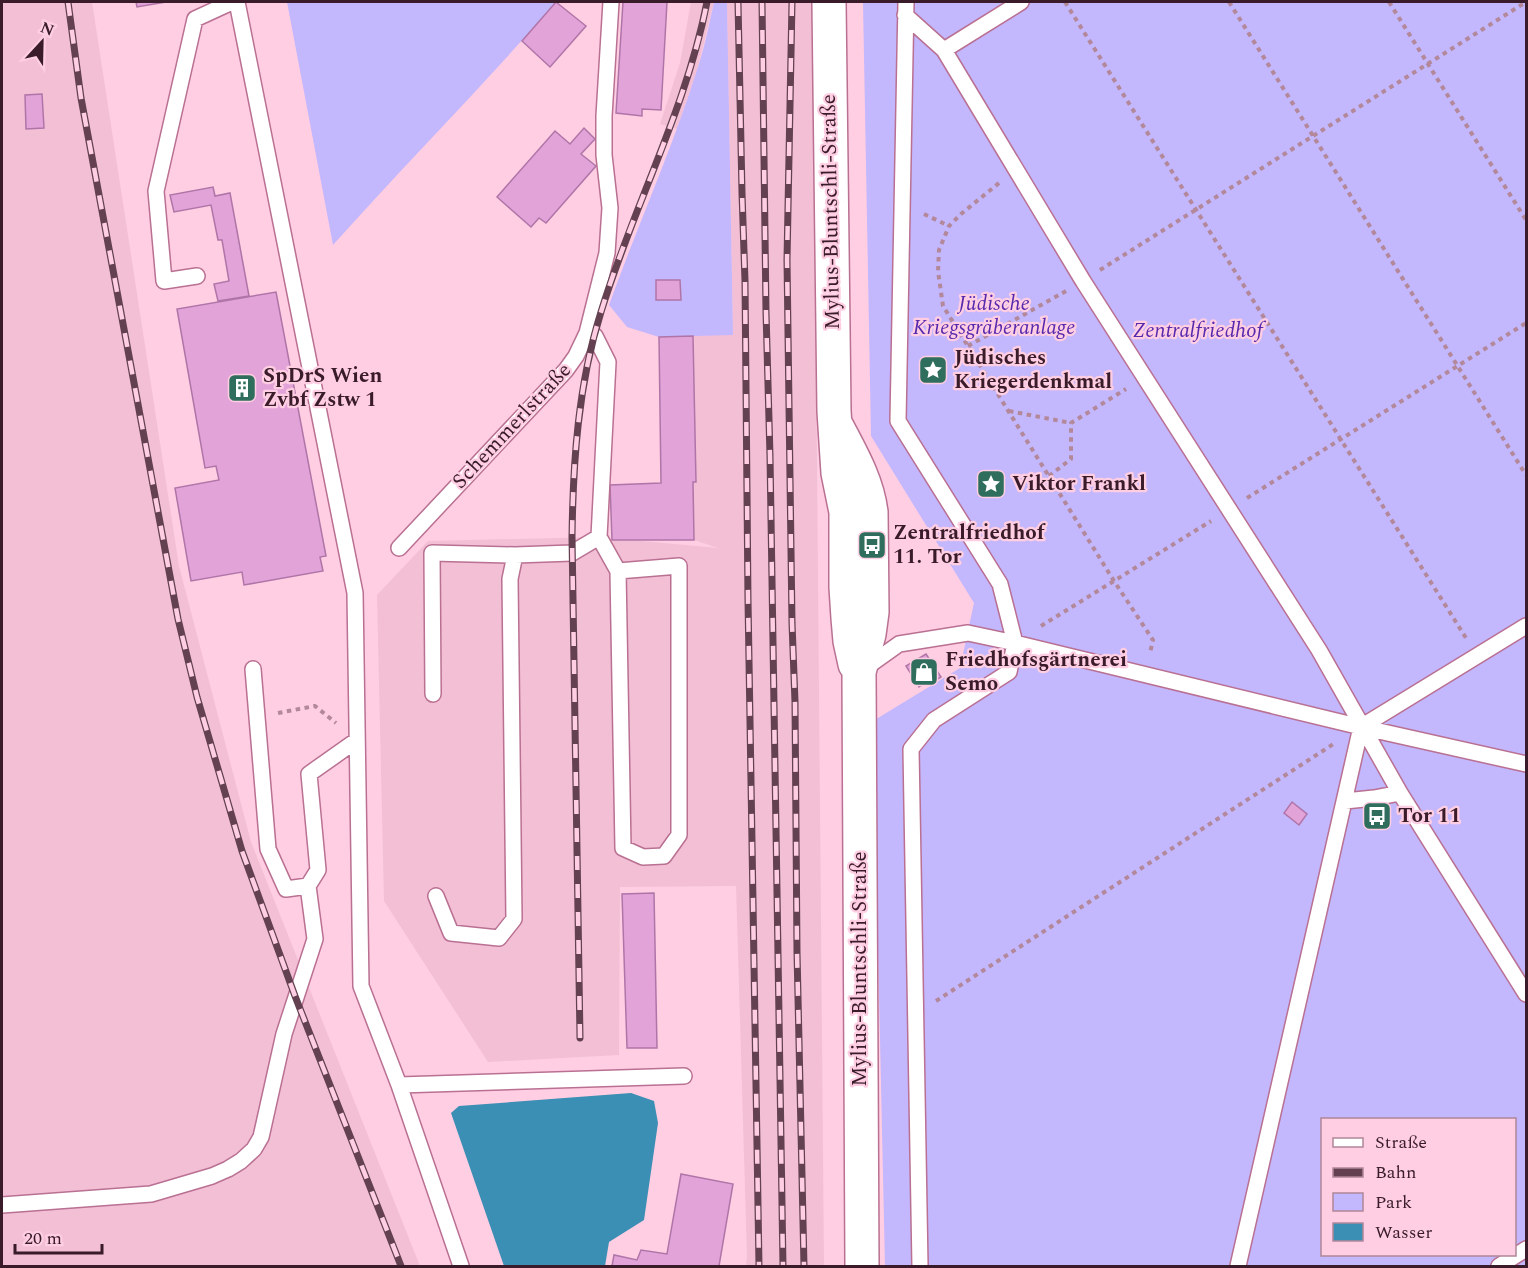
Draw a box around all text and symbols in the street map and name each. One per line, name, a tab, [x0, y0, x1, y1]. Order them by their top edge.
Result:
north arrow	[12, 12, 72, 72]
text: N	[37, 15, 58, 43]
street label: Mylius-Bluntschli-Straße	[813, 94, 849, 330]
park label: Jüdische Kriegsgräberanlage	[913, 288, 1075, 344]
park label: Zentralfriedhof	[1133, 315, 1266, 347]
place label: Jüdisches Kriegerdenkmal	[954, 342, 1112, 398]
place icon: Jüdisches Kriegerdenkmal	[917, 354, 949, 386]
street label: Schemmerlstraße	[445, 355, 579, 497]
place label: SpDrS Wien Zvbf Zstw 1	[263, 360, 382, 416]
building icon: SpDrS Wien Zvbf Zstw 1	[226, 372, 258, 404]
place icon: Viktor Frankl	[975, 468, 1007, 500]
place label: Viktor Frankl	[1012, 468, 1146, 500]
place label: Zentralfriedhof 11. Tor	[893, 517, 1046, 573]
bus stop icon: Zentralfriedhof 11. Tor	[856, 529, 888, 561]
place label: Friedhofsgärtnerei Semo	[945, 644, 1127, 700]
shop icon: Friedhofsgärtnerei Semo	[908, 656, 940, 688]
bus stop icon: Tor 11	[1361, 800, 1393, 832]
place label: Tor 11	[1398, 800, 1461, 832]
street label: Mylius-Bluntschli-Straße	[844, 851, 876, 1087]
legend	[1321, 1118, 1516, 1256]
text: Straße	[1375, 1129, 1427, 1156]
text: Bahn	[1375, 1159, 1417, 1186]
text: Park	[1375, 1189, 1412, 1216]
scale bar	[15, 1217, 102, 1255]
text: Wasser	[1375, 1219, 1432, 1246]
text: 20 m	[24, 1225, 62, 1252]

